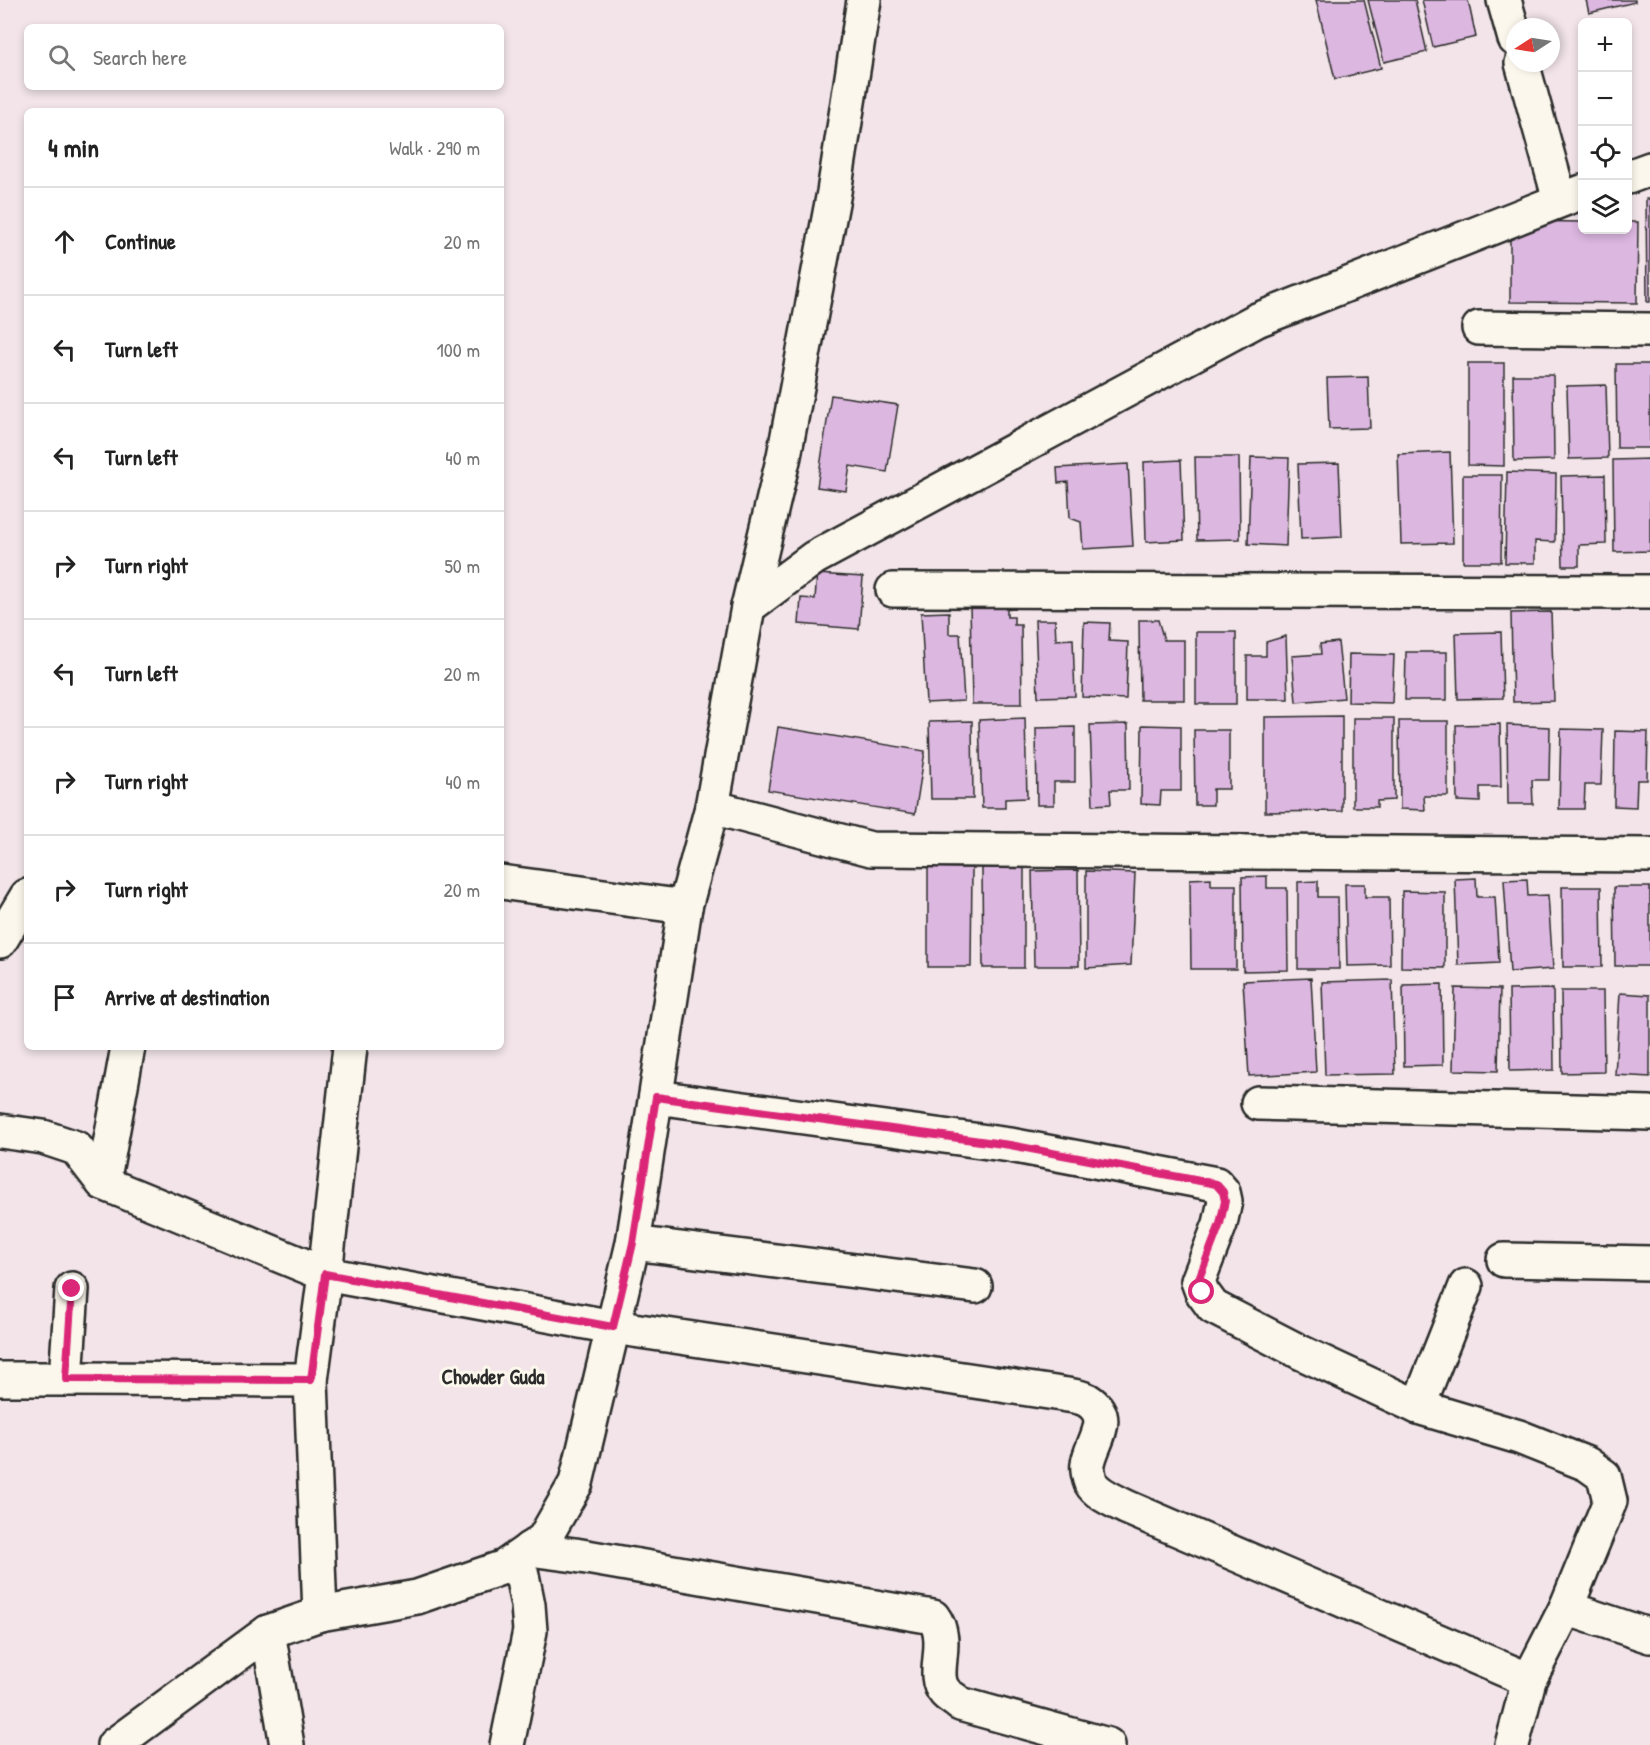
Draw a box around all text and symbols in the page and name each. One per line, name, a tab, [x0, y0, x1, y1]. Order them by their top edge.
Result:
north arrow	[1506, 18, 1560, 72]
map controls	[1578, 18, 1632, 234]
button: +	[1578, 18, 1632, 72]
search box	[24, 24, 504, 90]
icon: search	[45, 41, 78, 74]
text: Search here	[93, 42, 187, 72]
button: −	[1578, 72, 1632, 126]
button: locate	[1578, 126, 1632, 180]
text: 4 min	[48, 130, 99, 165]
text: Walk · 290 m	[389, 134, 480, 161]
button: layers	[1578, 180, 1632, 234]
icon: ahead	[48, 225, 81, 258]
text: Continue	[105, 226, 176, 256]
text: 20 m	[443, 228, 480, 255]
icon: left	[48, 333, 81, 366]
text: Turn left	[105, 334, 178, 364]
text: 100 m	[437, 336, 480, 363]
icon: left	[48, 441, 81, 474]
text: Turn left	[105, 442, 178, 472]
text: 40 m	[445, 444, 480, 471]
icon: right	[48, 549, 81, 582]
text: Turn right	[105, 550, 188, 580]
text: 50 m	[444, 552, 480, 579]
icon: left	[48, 657, 81, 690]
text: Turn left	[105, 658, 178, 688]
text: 20 m	[443, 660, 480, 687]
icon: right	[48, 765, 81, 798]
text: Turn right	[105, 766, 188, 796]
text: 40 m	[445, 768, 480, 795]
icon: right	[48, 873, 81, 906]
text: Turn right	[105, 874, 188, 904]
text: 20 m	[443, 876, 480, 903]
icon: arrive	[48, 981, 81, 1014]
text: Arrive at destination	[105, 982, 270, 1012]
route end	[58, 1275, 84, 1301]
route start	[1188, 1278, 1214, 1304]
district label: Chowder Guda	[442, 1362, 545, 1391]

